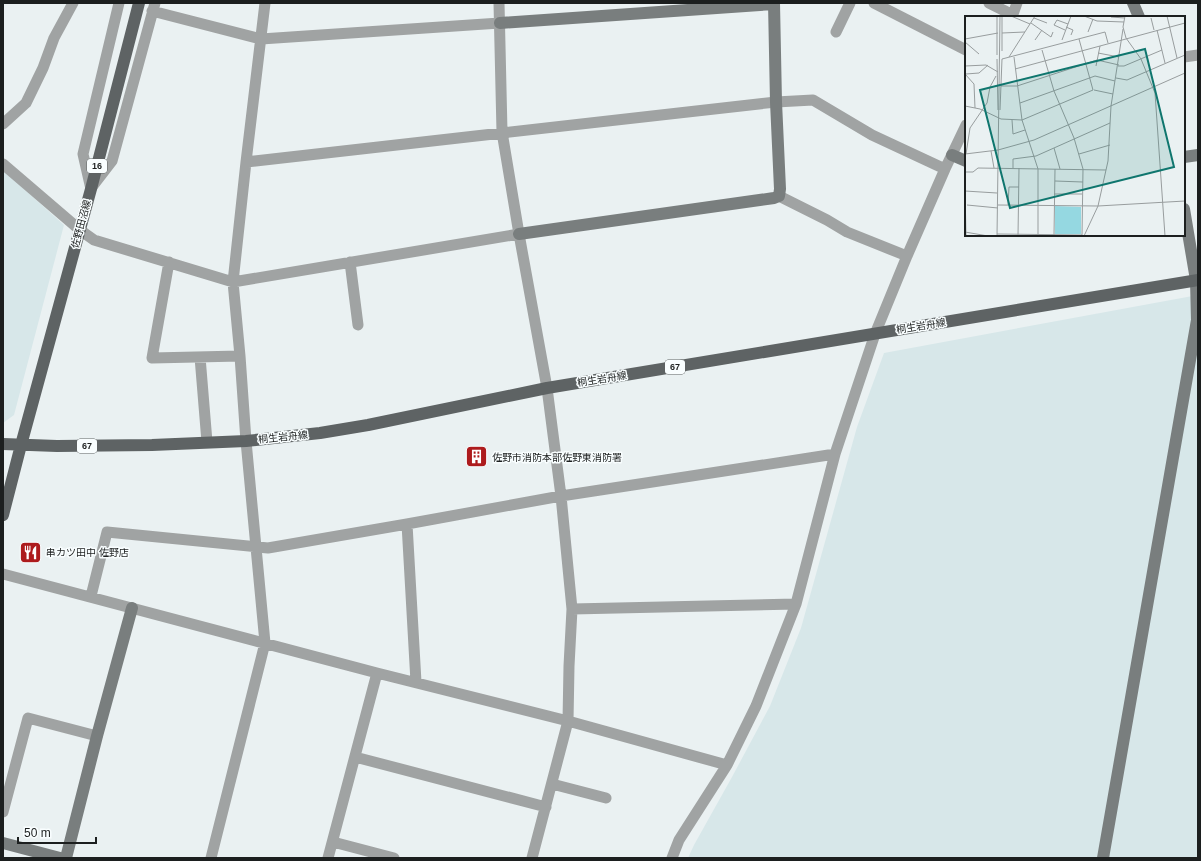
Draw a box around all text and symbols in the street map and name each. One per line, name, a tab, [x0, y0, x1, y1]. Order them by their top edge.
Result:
inset map	[965, 16, 1185, 236]
road number: 16	[87, 159, 107, 173]
street label: 佐野田沼線	[69, 198, 93, 250]
street label: 桐生岩舟線	[895, 317, 947, 335]
road number: 67	[665, 360, 685, 374]
street label: 桐生岩舟線	[576, 370, 628, 388]
street label: 桐生岩舟線	[258, 429, 308, 445]
road number: 67	[77, 439, 97, 453]
building icon: 佐野市消防本部佐野東消防署	[463, 444, 489, 470]
place label: 佐野市消防本部佐野東消防署	[492, 452, 622, 463]
restaurant icon: 串カツ田中 佐野店	[17, 539, 43, 565]
place label: 串カツ田中 佐野店	[46, 547, 129, 558]
scale bar	[18, 819, 96, 845]
text: 50 m	[24, 826, 51, 840]

